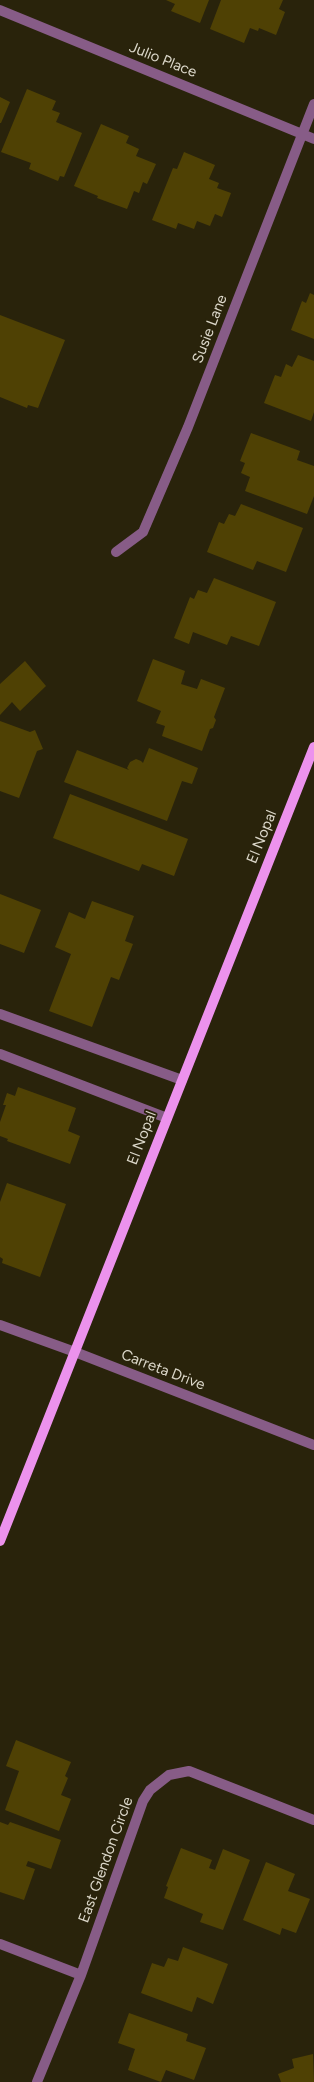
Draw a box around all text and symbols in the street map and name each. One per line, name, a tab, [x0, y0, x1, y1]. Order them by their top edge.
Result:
street label: Julio Place	[127, 38, 199, 82]
street label: Susie Lane	[189, 292, 231, 366]
street label: El Nopal	[243, 808, 281, 866]
street label: El Nopal	[124, 1109, 160, 1167]
street label: Carreta Drive	[118, 1346, 208, 1394]
street label: East Glendon Circle	[75, 1795, 137, 1925]

